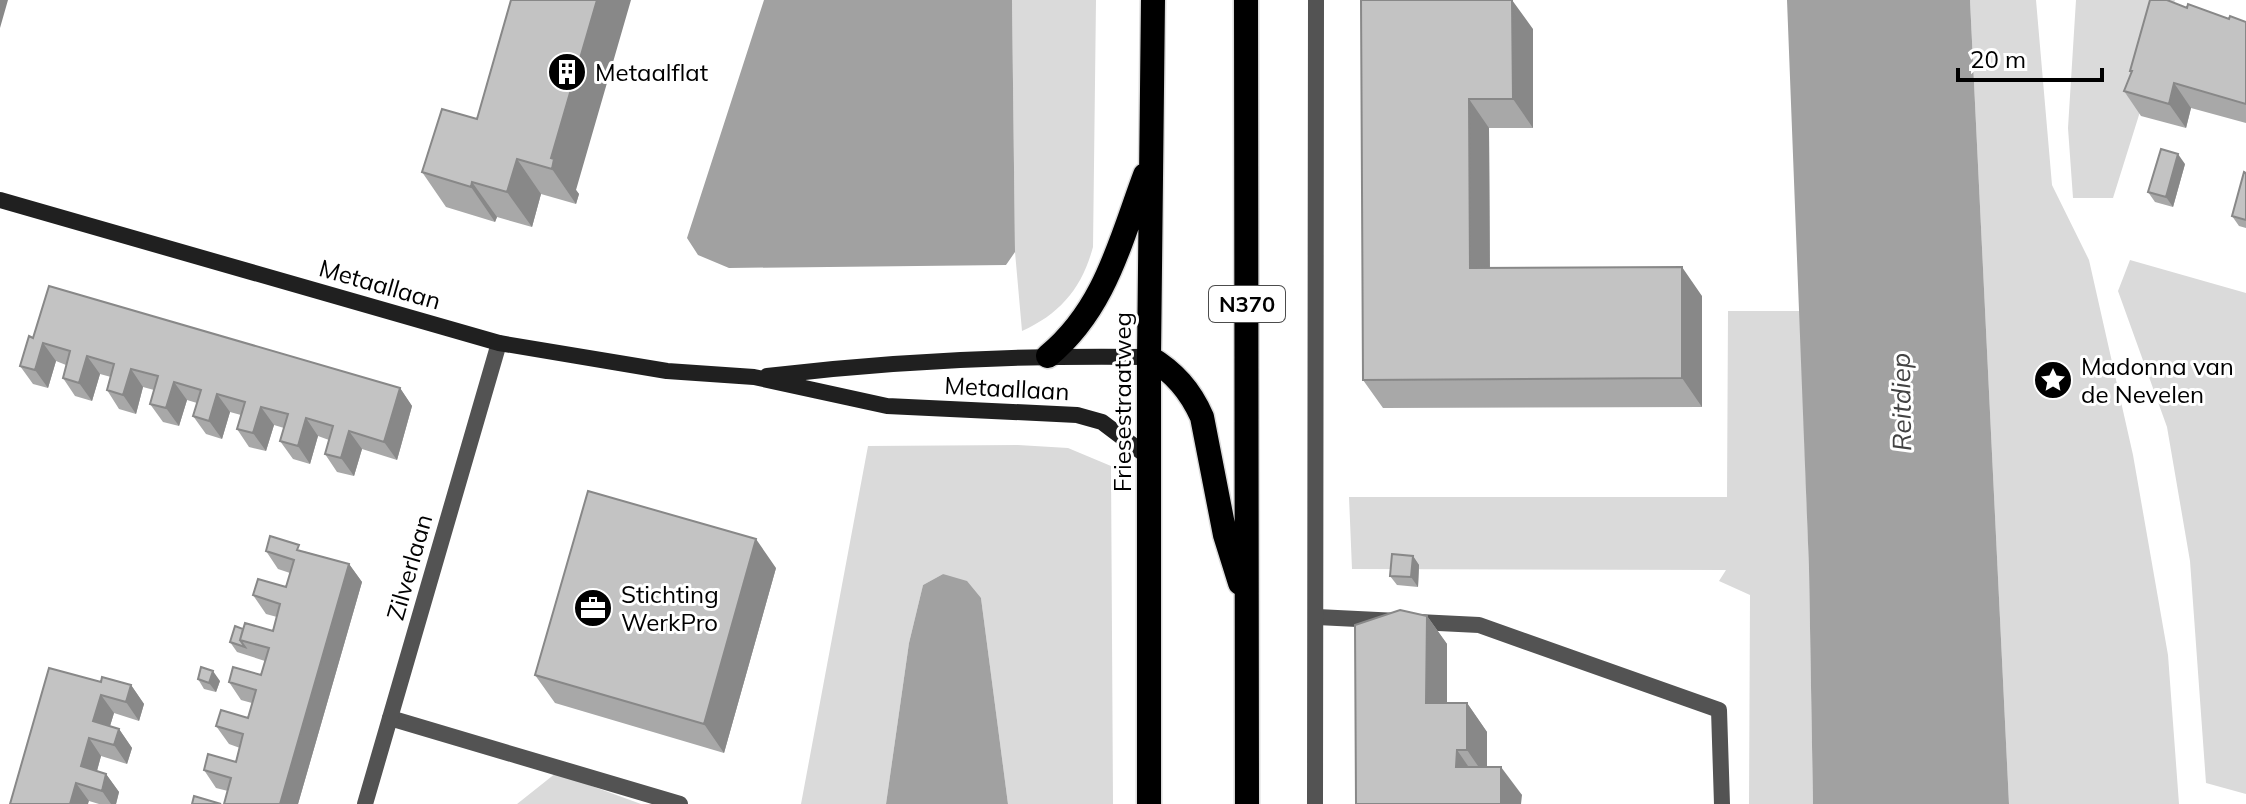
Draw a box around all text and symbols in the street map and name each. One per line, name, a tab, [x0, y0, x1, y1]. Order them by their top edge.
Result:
scale bar	[1958, 32, 2102, 82]
text: 20 m	[1970, 44, 2026, 74]
building icon: Metaalflat	[546, 51, 588, 93]
place label: Metaalflat	[595, 57, 708, 87]
street label: Metaallaan	[316, 252, 444, 316]
road number: N370	[1209, 286, 1285, 322]
street label: Friesestraatweg	[1107, 312, 1137, 492]
place label: Madonna van de Nevelen	[2081, 351, 2234, 409]
water label: Reitdiep	[1884, 352, 1918, 452]
place icon: Madonna van de Nevelen	[2032, 359, 2074, 401]
street label: Metaallaan	[944, 370, 1070, 406]
street label: Zilverlaan	[380, 511, 438, 623]
place label: Stichting WerkPro	[621, 579, 719, 637]
office icon: Stichting WerkPro	[572, 587, 614, 629]

